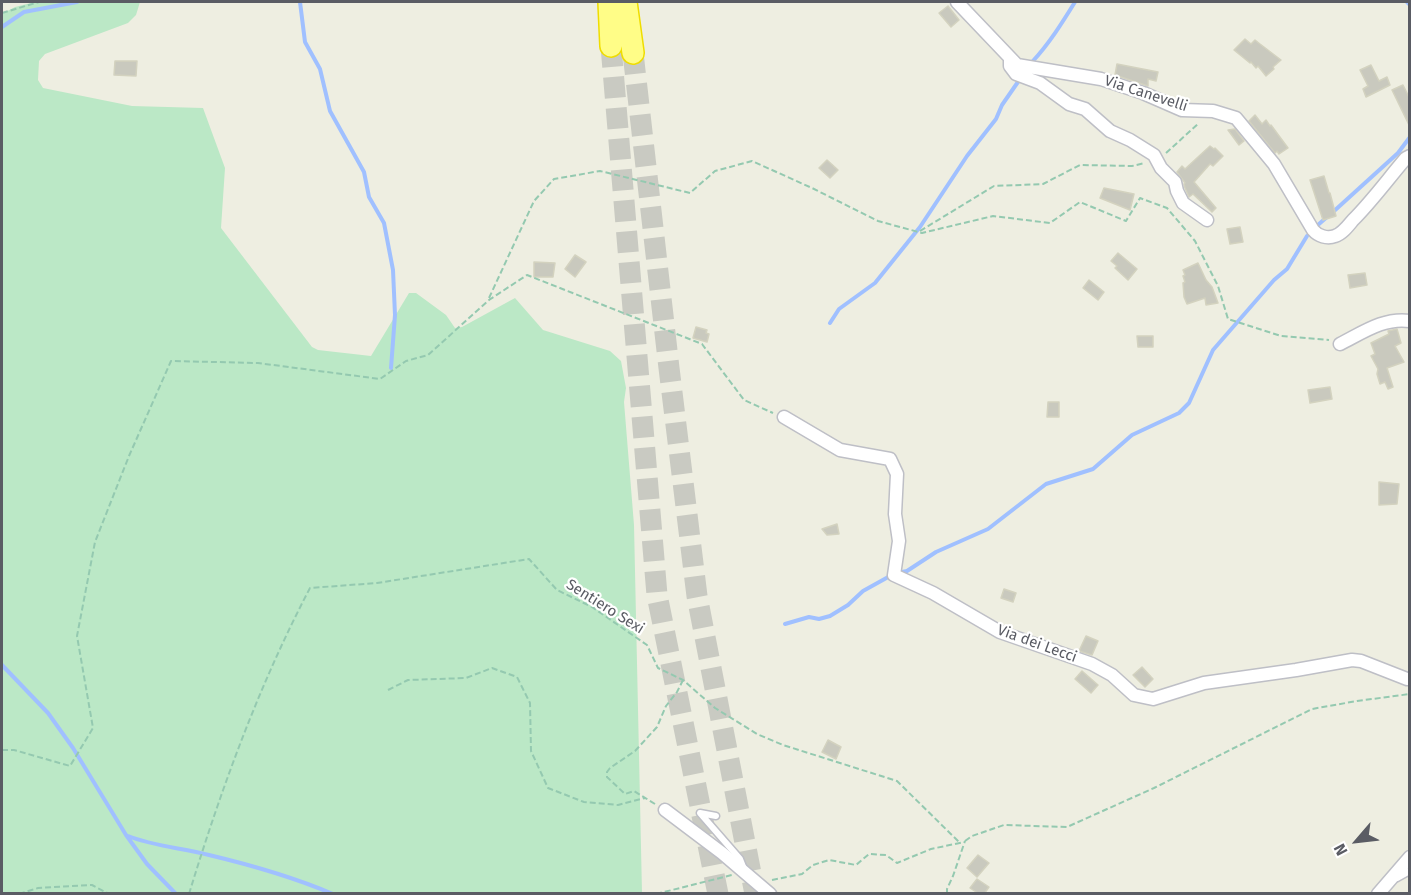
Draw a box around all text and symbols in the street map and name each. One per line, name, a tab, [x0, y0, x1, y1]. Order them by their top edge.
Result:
street label: Via Canevelli	[1102, 72, 1190, 116]
street label: Sentiero Sexi	[563, 576, 647, 638]
street label: Via dei Lecci	[995, 621, 1079, 667]
north arrow	[1327, 811, 1387, 871]
text: N	[1330, 841, 1352, 859]

